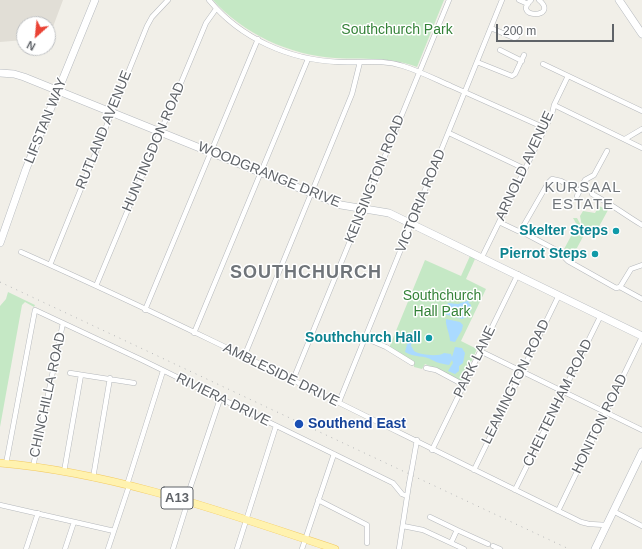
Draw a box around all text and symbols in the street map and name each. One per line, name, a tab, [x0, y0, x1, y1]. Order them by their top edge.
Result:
north arrow	[16, 16, 56, 56]
scale bar	[498, 16, 616, 42]
park label: Southchurch Park	[341, 22, 453, 38]
text: 200 m	[503, 24, 536, 38]
text: N	[25, 39, 37, 53]
street label: RUTLAND AVENUE	[73, 68, 135, 192]
street label: LIFSTAN WAY	[21, 76, 71, 166]
street label: HUNTINGDON ROAD	[119, 80, 189, 214]
street label: ARNOLD AVENUE	[492, 109, 558, 223]
street label: KENSINGTON ROAD	[342, 113, 408, 245]
street label: WOODGRANGE DRIVE	[195, 139, 343, 211]
street label: VICTORIA ROAD	[393, 147, 449, 255]
district label: KURSAAL ESTATE	[544, 179, 622, 214]
place label: Skelter Steps	[519, 223, 608, 239]
marker: Skelter Steps	[611, 226, 621, 236]
place label: Pierrot Steps	[500, 246, 587, 262]
marker: Pierrot Steps	[590, 249, 600, 259]
district label: SOUTHCHURCH	[230, 262, 382, 284]
park label: Southchurch Hall Park	[403, 288, 481, 320]
street label: LEAMINGTON ROAD	[478, 317, 554, 447]
street label: PARK LANE	[450, 323, 500, 401]
place label: Southchurch Hall	[305, 330, 421, 346]
street label: CHINCHILLA ROAD	[27, 331, 69, 459]
marker: Southchurch Hall	[424, 333, 434, 343]
street label: CHELTENHAM ROAD	[520, 337, 596, 469]
street label: AMBLESIDE DRIVE	[220, 340, 342, 410]
street label: RIVIERA DRIVE	[173, 370, 273, 430]
street label: HONITON ROAD	[569, 371, 631, 477]
place label: Southend East	[308, 416, 406, 432]
marker: Southend East	[293, 418, 305, 430]
road number: A13	[161, 487, 193, 509]

